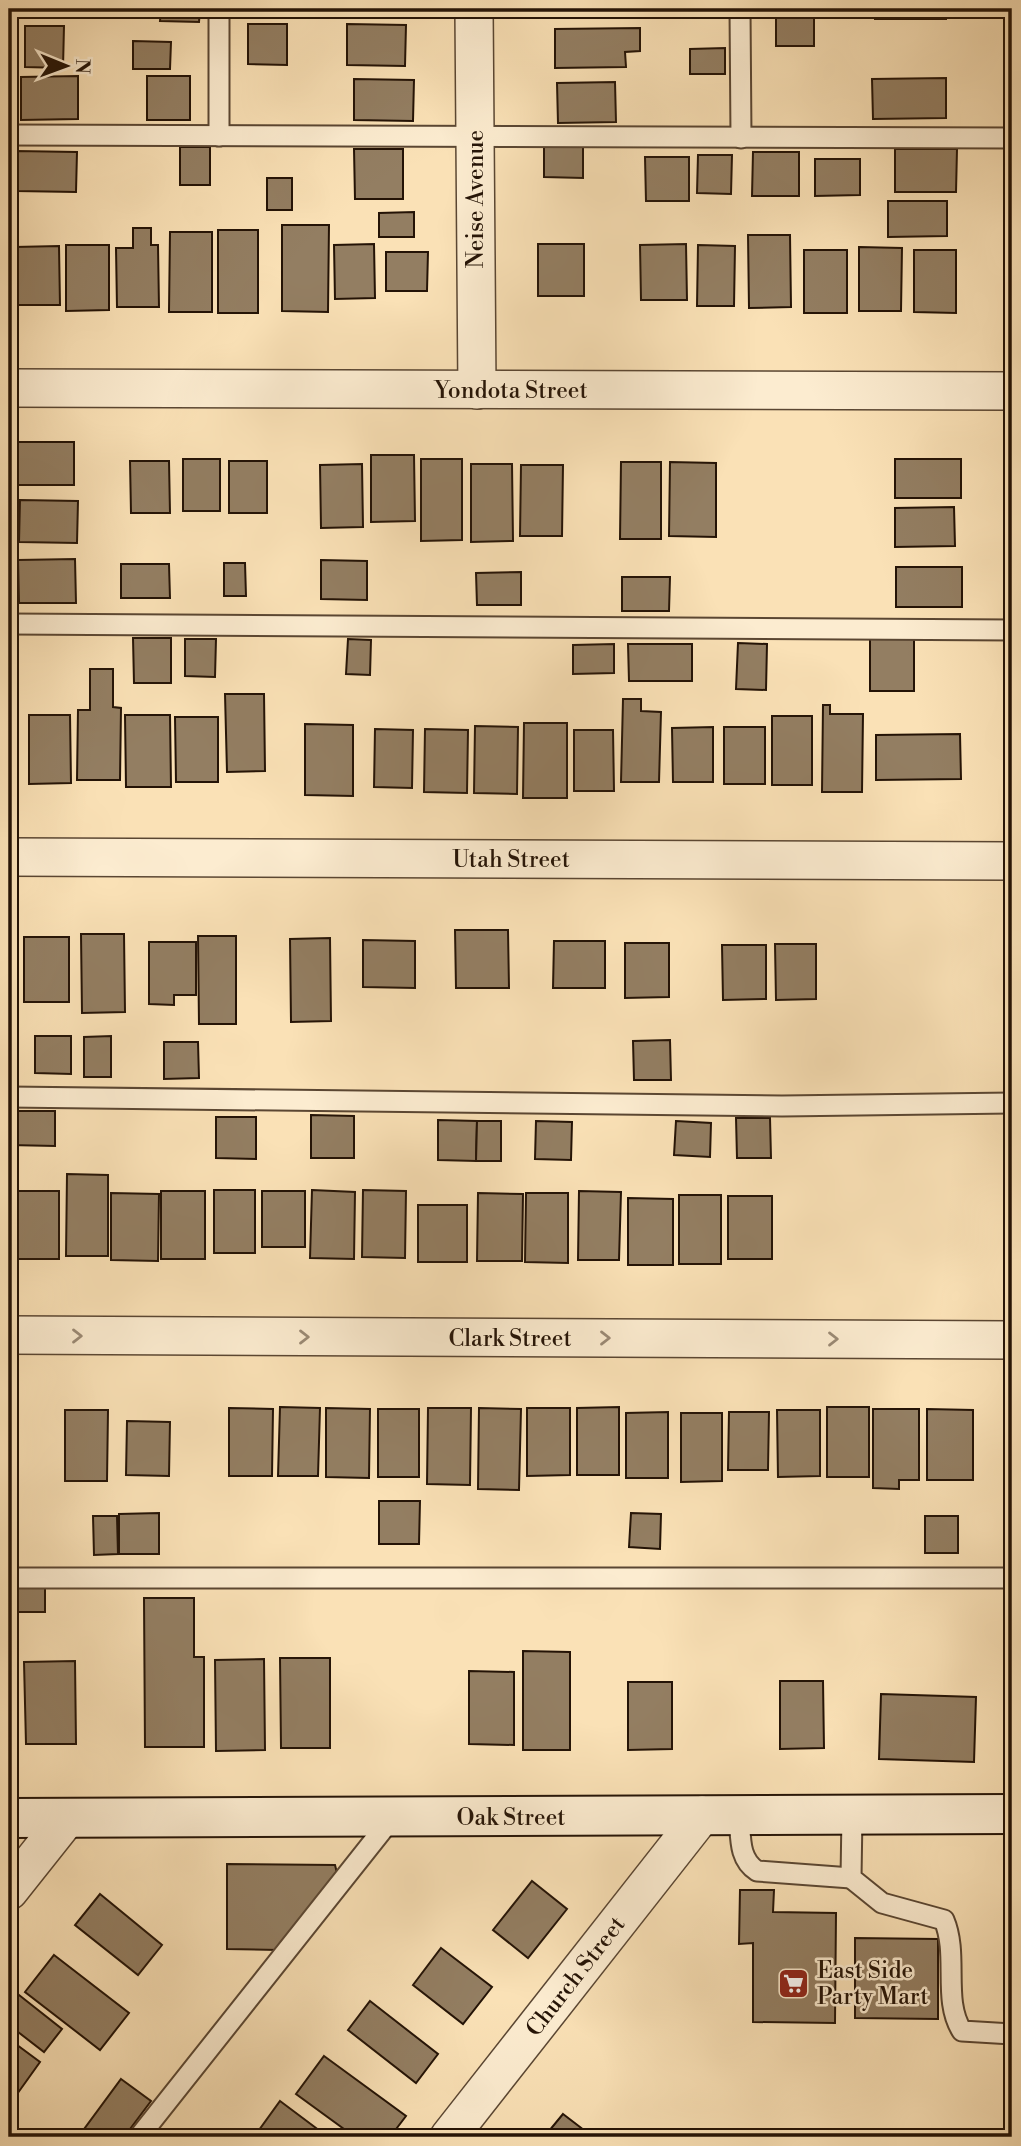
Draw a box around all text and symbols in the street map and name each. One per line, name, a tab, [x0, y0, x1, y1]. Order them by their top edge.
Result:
north arrow	[32, 32, 102, 102]
text: N	[70, 59, 94, 74]
street label: Neise Avenue	[462, 130, 490, 268]
street label: Yondota Street	[433, 377, 588, 405]
street label: Utah Street	[452, 846, 570, 874]
street label: Clark Street	[448, 1325, 572, 1353]
one-way arrow	[72, 1328, 83, 1343]
one-way arrow	[300, 1329, 310, 1345]
one-way arrow	[601, 1330, 611, 1346]
one-way arrow	[828, 1331, 839, 1347]
street label: Oak Street	[457, 1804, 565, 1832]
street label: Church Street	[520, 1911, 631, 2042]
place label: East Side Party Mart	[817, 1957, 929, 2011]
supermarket icon: East Side Party Mart	[777, 1966, 811, 2000]

